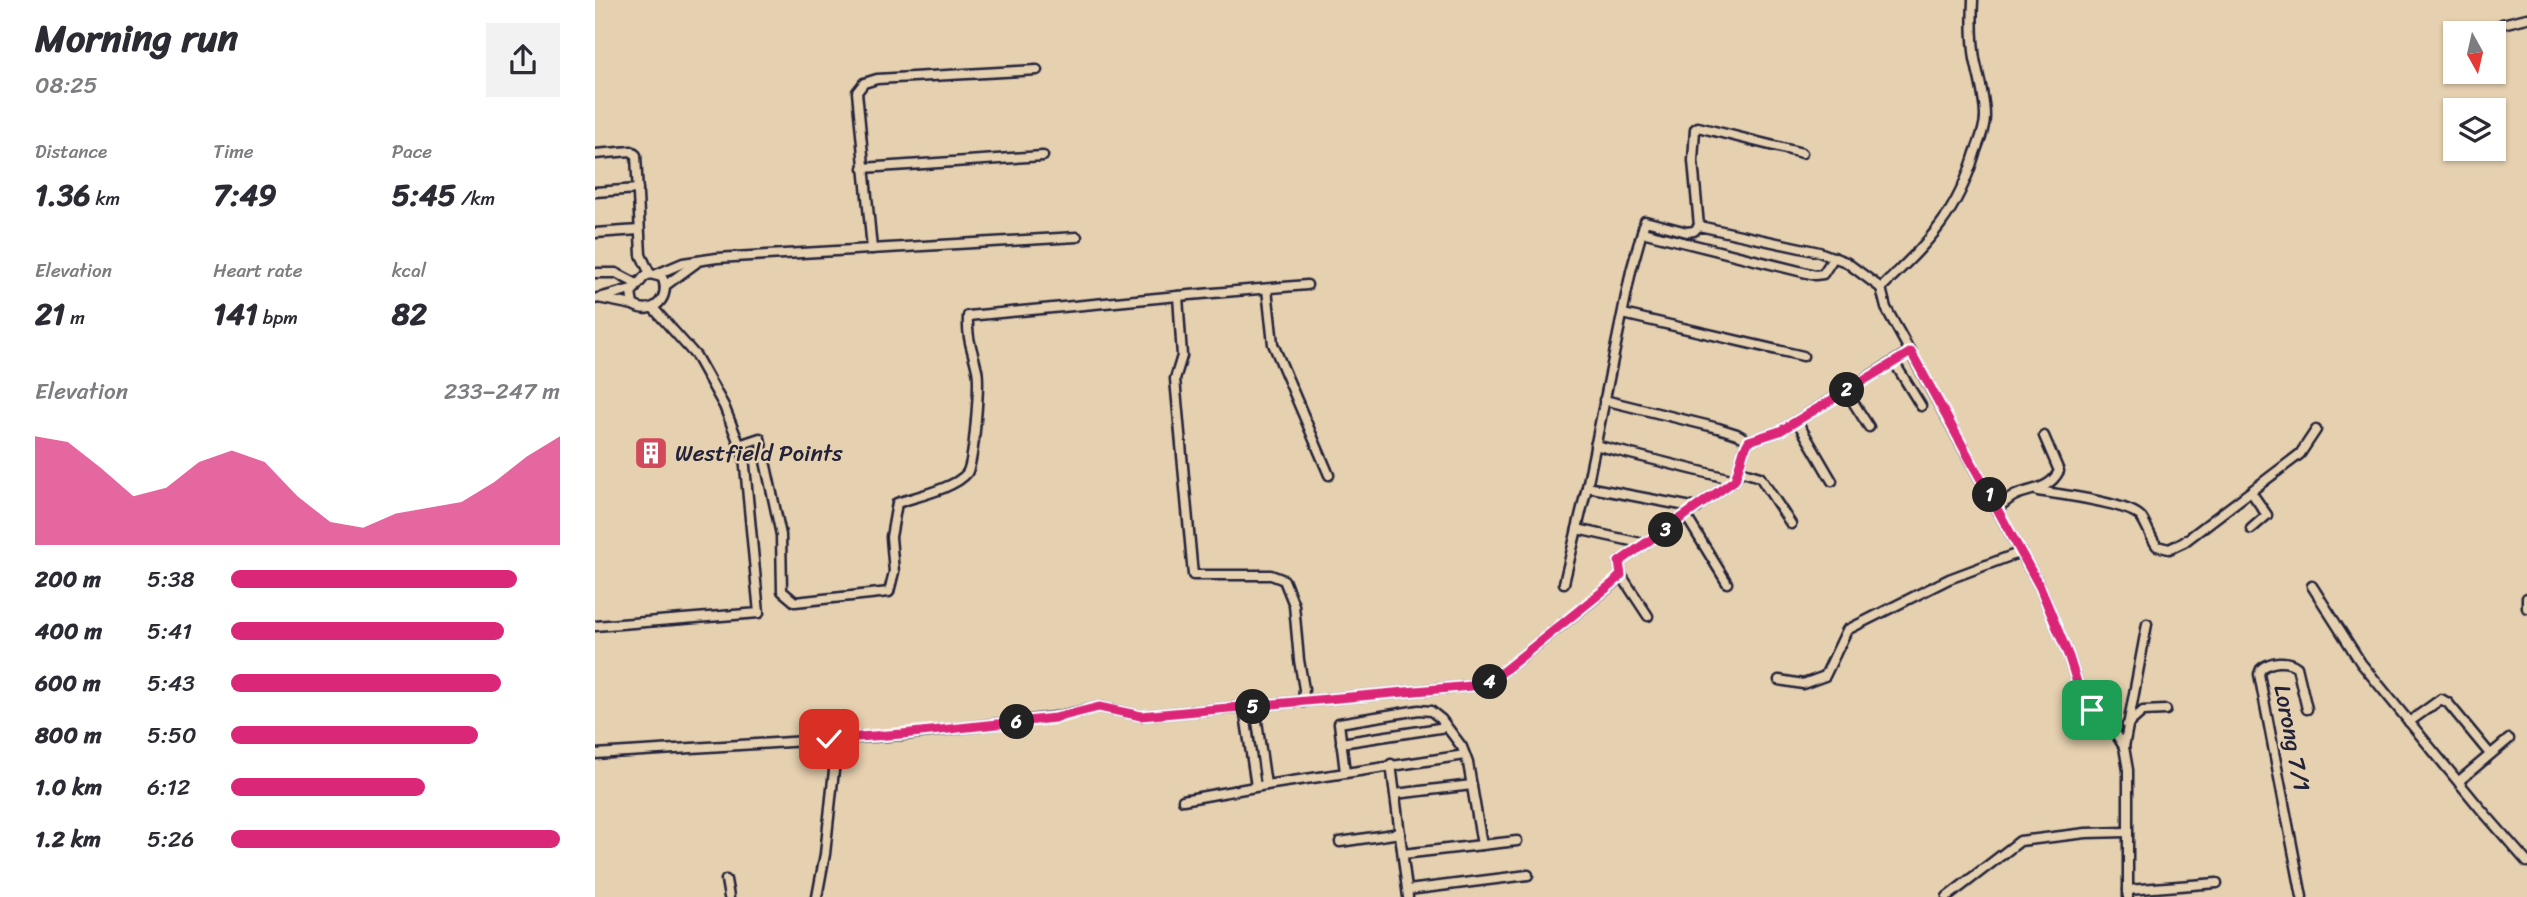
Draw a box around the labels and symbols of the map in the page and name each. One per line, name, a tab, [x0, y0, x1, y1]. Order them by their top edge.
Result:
north arrow	[2443, 21, 2506, 84]
pin: 2	[1829, 372, 1865, 408]
place label: Westfield Points	[675, 433, 843, 474]
building icon: Westfield Points	[632, 434, 670, 472]
pin: 1	[1973, 477, 2007, 512]
pin: 3	[1649, 512, 1683, 548]
pin: 4	[1473, 664, 1507, 700]
pin	[2062, 680, 2122, 740]
street label: Lorong 7/1	[2262, 681, 2322, 795]
pin: 5	[1235, 690, 1271, 724]
pin: 6	[999, 704, 1035, 740]
pin	[799, 709, 859, 769]

